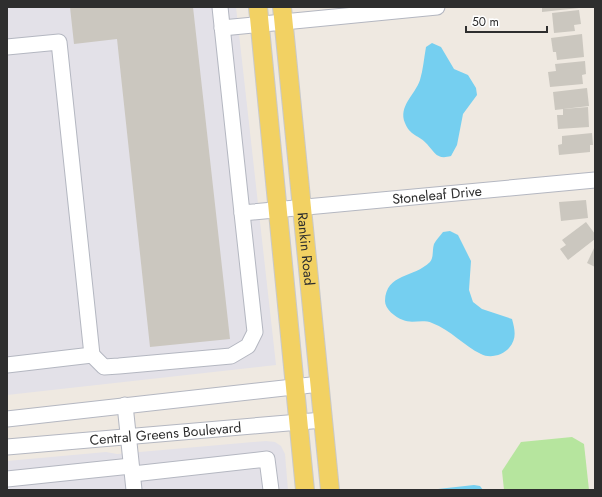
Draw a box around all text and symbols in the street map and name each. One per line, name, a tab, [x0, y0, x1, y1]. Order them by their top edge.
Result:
scale bar	[466, 8, 547, 34]
text: 50 m	[472, 13, 499, 31]
street label: Stoneleaf Drive	[391, 181, 483, 209]
street label: Rankin Road	[292, 211, 320, 286]
street label: Central Greens Boulevard	[89, 417, 242, 450]

